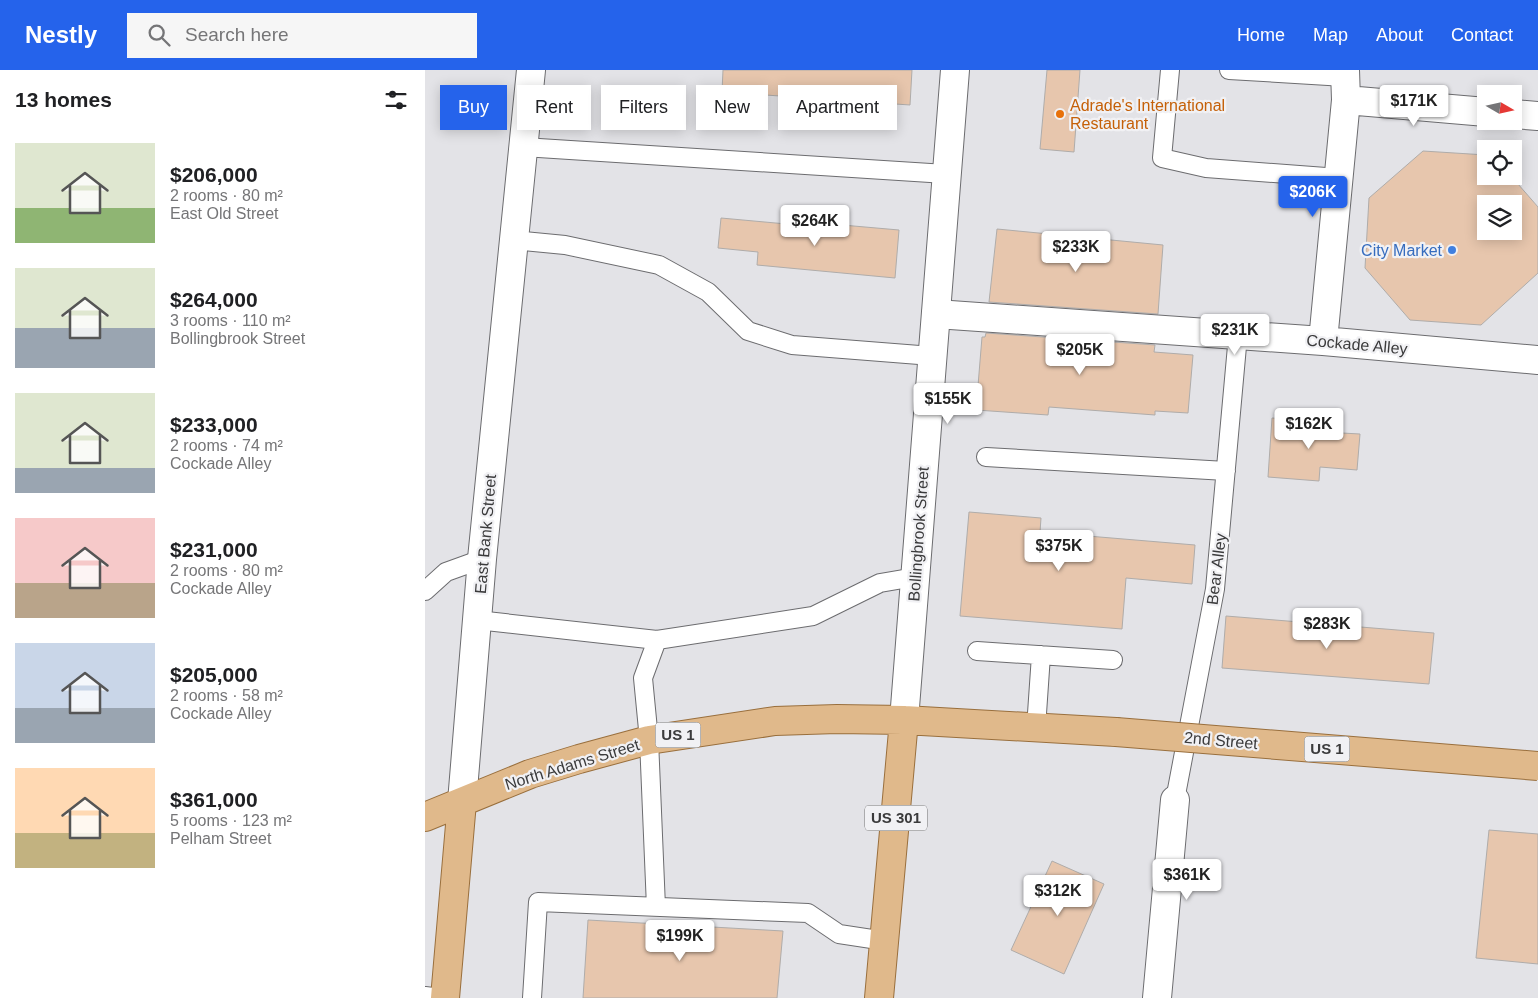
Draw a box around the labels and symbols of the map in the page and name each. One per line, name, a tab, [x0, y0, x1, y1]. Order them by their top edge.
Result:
pin: $171K	[1379, 85, 1449, 127]
north arrow	[1477, 85, 1523, 130]
place label: Adrade's International Restaurant	[1070, 97, 1225, 132]
marker: Adrade's International Restaurant	[1054, 108, 1066, 120]
pin: $206K	[1278, 176, 1348, 218]
pin: $264K	[780, 204, 850, 247]
pin: $233K	[1041, 230, 1111, 273]
place label: City Market	[1361, 242, 1443, 259]
marker: City Market	[1446, 244, 1458, 256]
pin: $231K	[1200, 314, 1270, 356]
street label: Cockade Alley	[1306, 332, 1408, 357]
pin: $205K	[1045, 334, 1115, 376]
pin: $155K	[913, 382, 983, 425]
pin: $162K	[1274, 408, 1344, 450]
street label: Bollingbrook Street	[905, 465, 932, 602]
street label: East Bank Street	[472, 473, 499, 595]
pin: $375K	[1024, 530, 1094, 572]
street label: Bear Alley	[1204, 532, 1229, 606]
pin: $283K	[1292, 608, 1362, 650]
road number: US 1	[655, 722, 701, 748]
street label: 2nd Street	[1183, 729, 1259, 752]
street label: North Adams Street	[503, 736, 642, 793]
road number: US 1	[1305, 736, 1349, 762]
road number: US 301	[865, 806, 927, 830]
pin: $361K	[1152, 858, 1222, 901]
pin: $312K	[1023, 874, 1093, 917]
pin: $199K	[645, 920, 715, 962]

